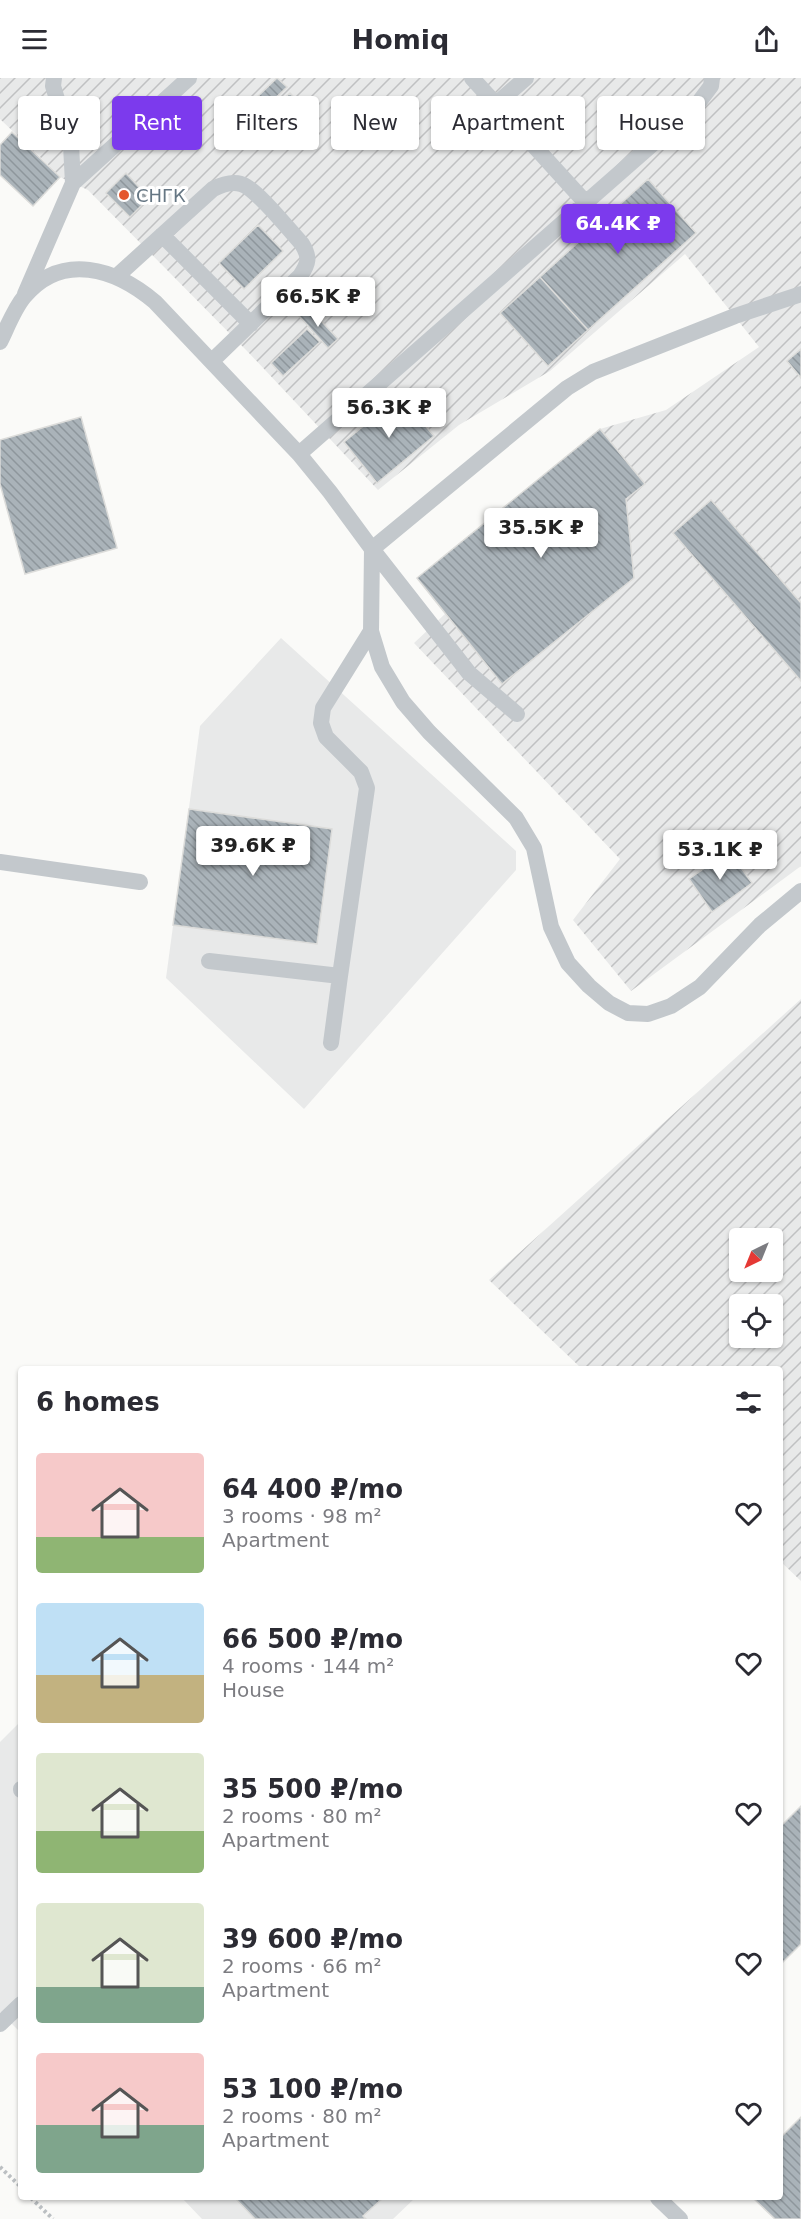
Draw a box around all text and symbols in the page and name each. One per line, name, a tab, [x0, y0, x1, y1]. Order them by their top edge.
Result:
icon: menu	[18, 23, 51, 56]
icon: share	[750, 23, 783, 56]
text: Homiq	[352, 24, 449, 55]
chip: Buy	[18, 96, 100, 150]
chip: Rent	[112, 96, 202, 150]
chip: Filters	[214, 96, 319, 150]
chip: New	[331, 96, 419, 150]
chip: Apartment	[431, 96, 585, 150]
chip: House	[597, 96, 705, 150]
place label: СНГК	[136, 185, 186, 206]
marker: СНГК	[117, 188, 131, 202]
pin: 64.4K ₽	[563, 204, 673, 255]
text: 64.4K ₽	[575, 211, 661, 235]
pin: 66.5K ₽	[263, 277, 373, 328]
text: 66.5K ₽	[275, 284, 361, 308]
pin: 56.3K ₽	[334, 388, 444, 439]
text: 56.3K ₽	[346, 395, 432, 419]
pin: 35.5K ₽	[486, 508, 596, 559]
text: 35.5K ₽	[498, 515, 584, 539]
pin: 39.6K ₽	[198, 826, 308, 877]
pin: 53.1K ₽	[665, 830, 775, 881]
text: 39.6K ₽	[210, 833, 296, 857]
text: 53.1K ₽	[677, 837, 763, 861]
north arrow	[729, 1228, 783, 1282]
map controls	[729, 1228, 783, 1348]
button: locate	[729, 1294, 783, 1348]
icon: filters	[732, 1386, 765, 1419]
text: 6 homes	[36, 1387, 160, 1417]
text: 64 400 ₽/mo	[222, 1474, 403, 1504]
icon: home	[84, 1477, 156, 1549]
icon: heart	[732, 1497, 765, 1530]
text: 3 rooms · 98 m²	[222, 1504, 382, 1528]
text: Apartment	[222, 1528, 329, 1552]
text: 66 500 ₽/mo	[222, 1624, 403, 1654]
icon: home	[84, 1627, 156, 1699]
icon: heart	[732, 1647, 765, 1680]
text: 4 rooms · 144 m²	[222, 1654, 394, 1678]
text: House	[222, 1678, 285, 1702]
text: 35 500 ₽/mo	[222, 1774, 403, 1804]
icon: home	[84, 1777, 156, 1849]
icon: heart	[732, 1797, 765, 1830]
text: 2 rooms · 80 m²	[222, 1804, 382, 1828]
text: Apartment	[222, 1828, 329, 1852]
text: 39 600 ₽/mo	[222, 1924, 403, 1954]
icon: home	[84, 1927, 156, 1999]
icon: heart	[732, 1947, 765, 1980]
text: 2 rooms · 66 m²	[222, 1954, 382, 1978]
text: Apartment	[222, 1978, 329, 2002]
text: 53 100 ₽/mo	[222, 2074, 403, 2104]
icon: home	[84, 2077, 156, 2149]
icon: heart	[732, 2097, 765, 2130]
text: 2 rooms · 80 m²	[222, 2104, 382, 2128]
text: Apartment	[222, 2128, 329, 2152]

